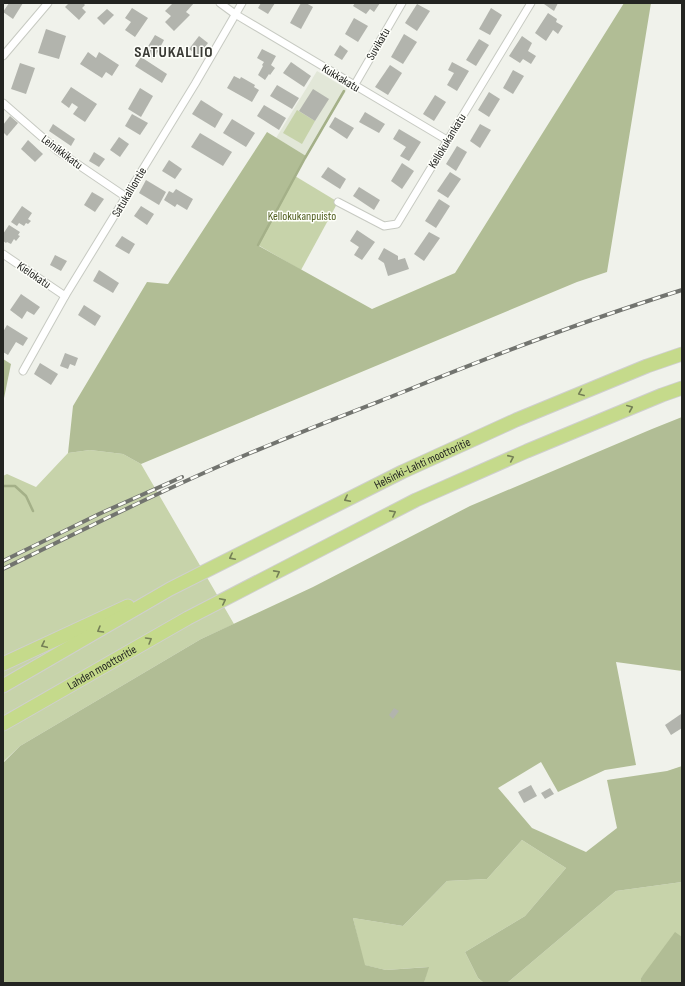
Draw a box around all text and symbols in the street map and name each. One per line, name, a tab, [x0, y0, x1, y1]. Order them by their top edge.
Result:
street label: Suvikatu	[363, 25, 394, 63]
district label: SATUKALLIO	[134, 43, 214, 62]
street label: Kukkakatu	[319, 61, 363, 96]
street label: Kellokukankatu	[425, 111, 470, 171]
street label: Leinikkikatu	[38, 132, 85, 173]
street label: Satukalliontie	[109, 164, 150, 220]
park label: Kellokukanpuisto	[268, 209, 336, 224]
street label: Kielokatu	[14, 259, 54, 292]
one-way arrow	[577, 389, 584, 397]
one-way arrow	[627, 404, 634, 412]
street label: Helsinki-Lahti moottoritie	[372, 435, 473, 493]
one-way arrow	[506, 455, 514, 463]
one-way arrow	[344, 494, 352, 502]
one-way arrow	[388, 510, 396, 517]
one-way arrow	[229, 553, 237, 560]
one-way arrow	[273, 570, 281, 578]
one-way arrow	[218, 598, 226, 606]
one-way arrow	[97, 625, 104, 632]
one-way arrow	[145, 638, 152, 645]
one-way arrow	[41, 640, 49, 648]
street label: Lahden moottoritie	[65, 642, 140, 694]

